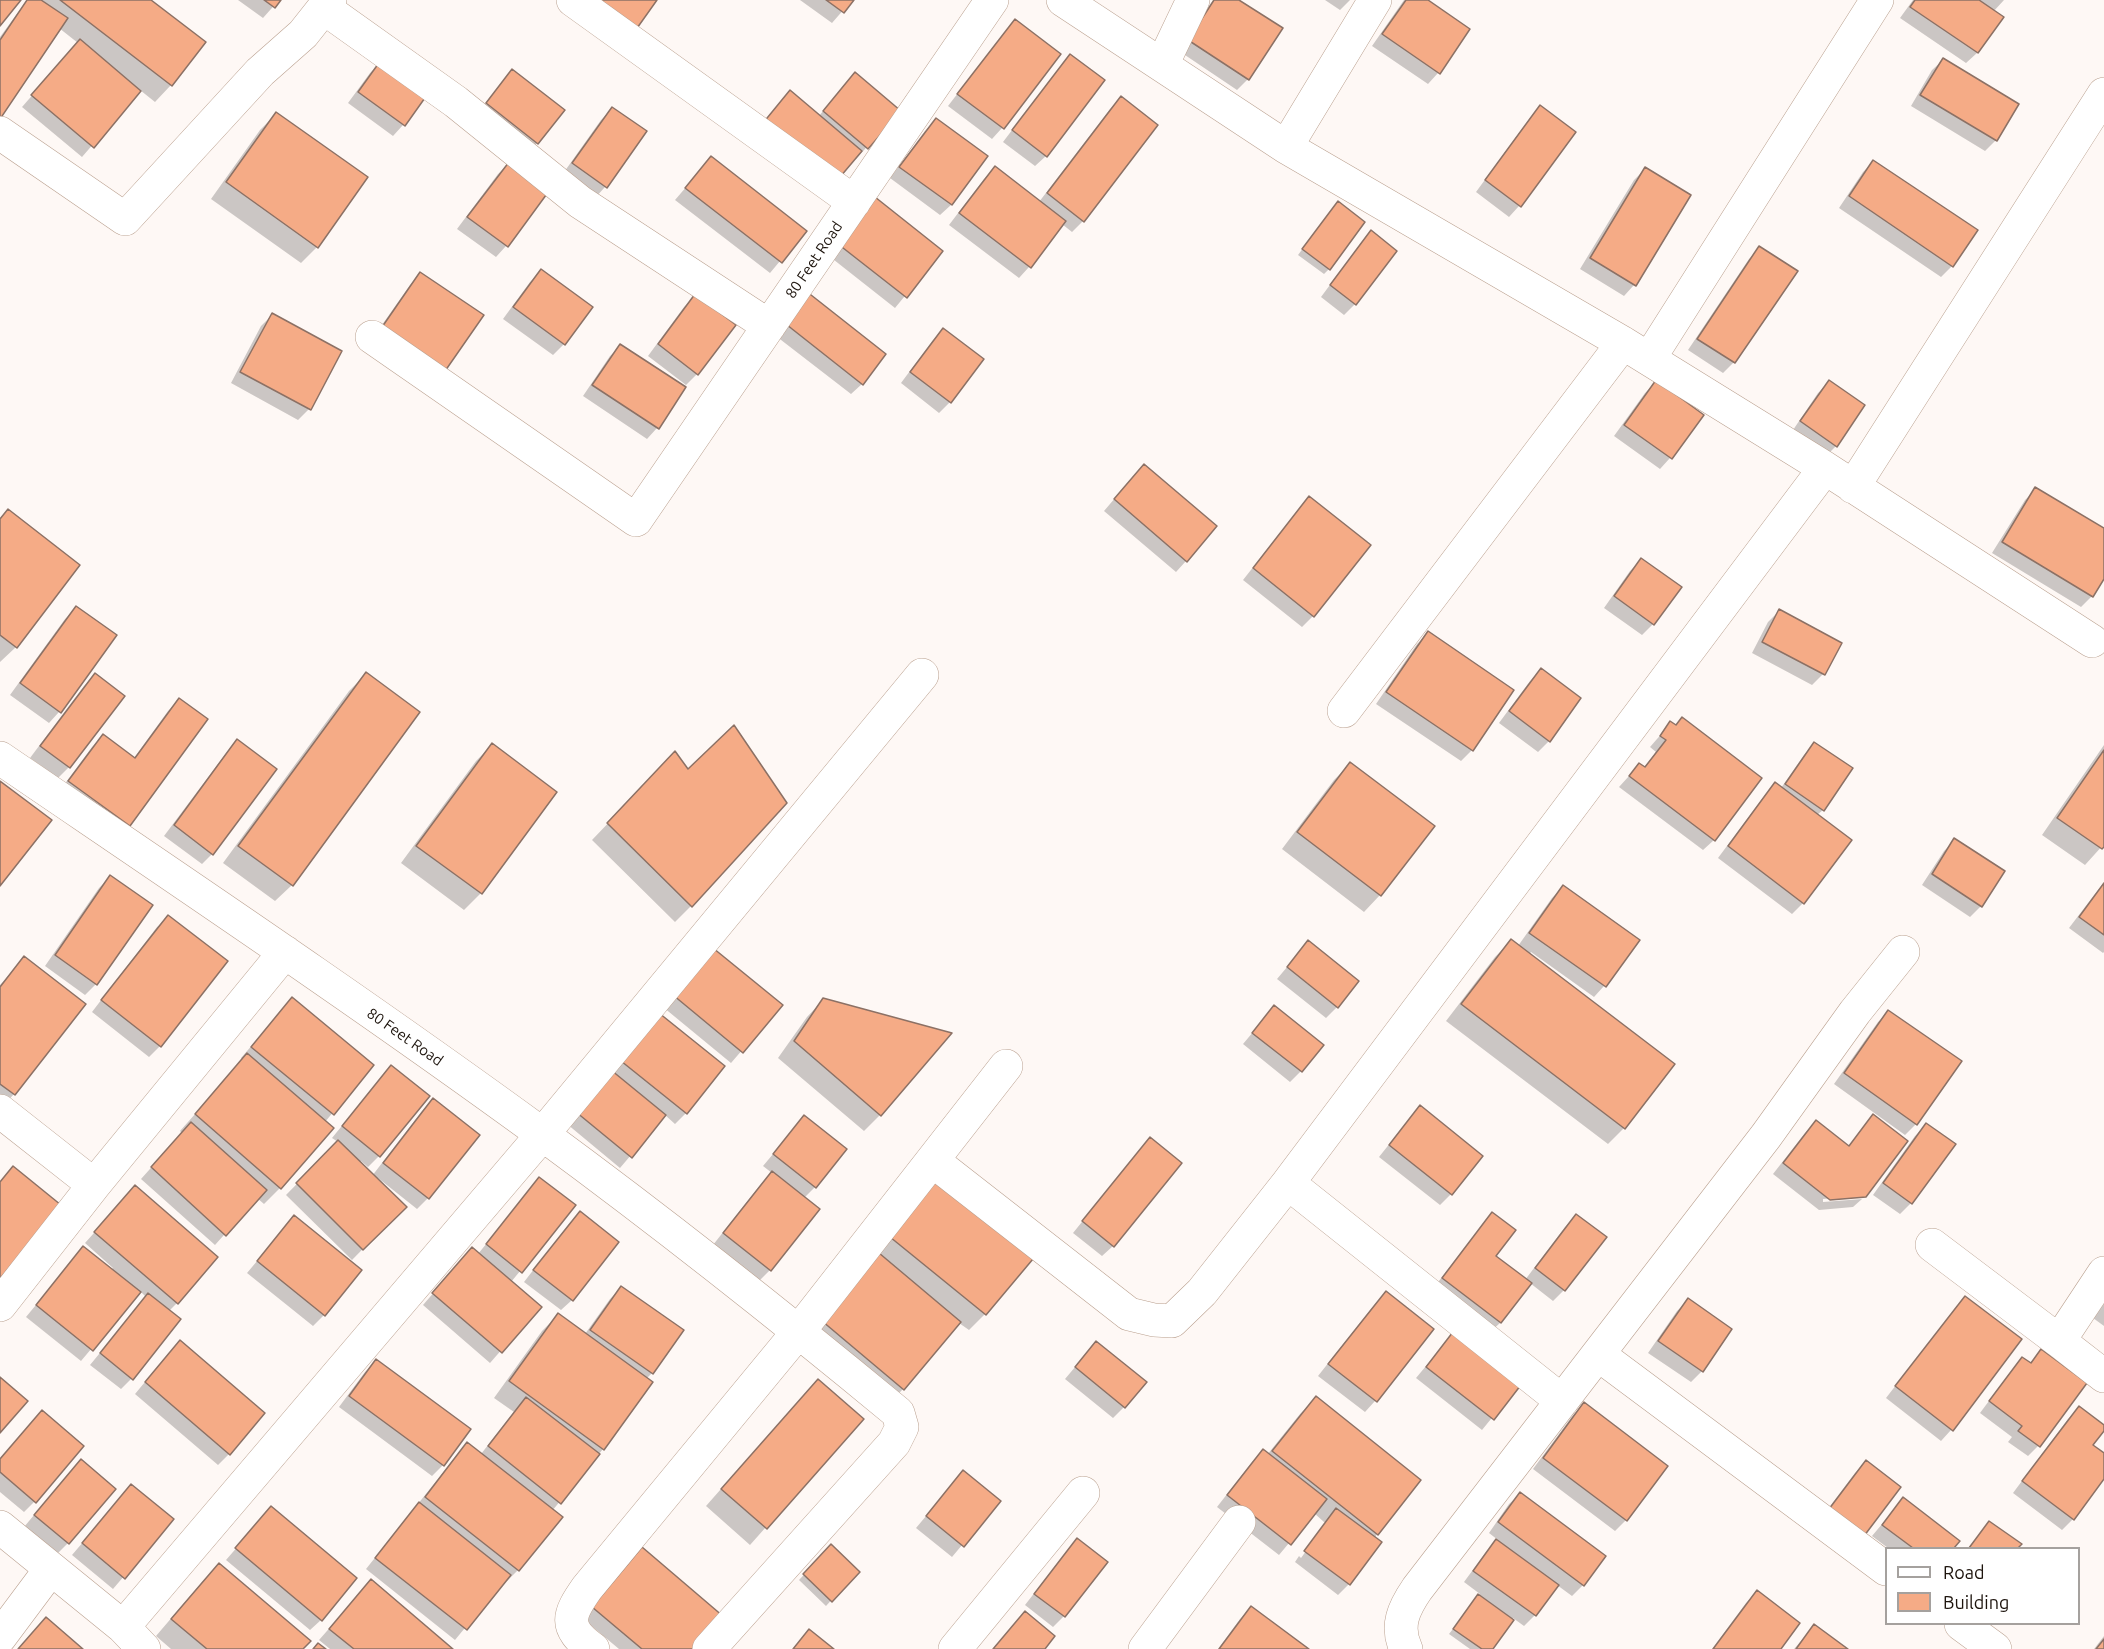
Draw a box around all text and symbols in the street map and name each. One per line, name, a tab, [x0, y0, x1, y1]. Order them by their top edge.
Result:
street label: 80 Feet Road	[782, 218, 846, 302]
street label: 80 Feet Road	[364, 1004, 446, 1070]
legend	[1885, 1547, 2080, 1625]
text: Road	[1943, 1562, 1985, 1582]
text: Building	[1943, 1592, 2009, 1612]

